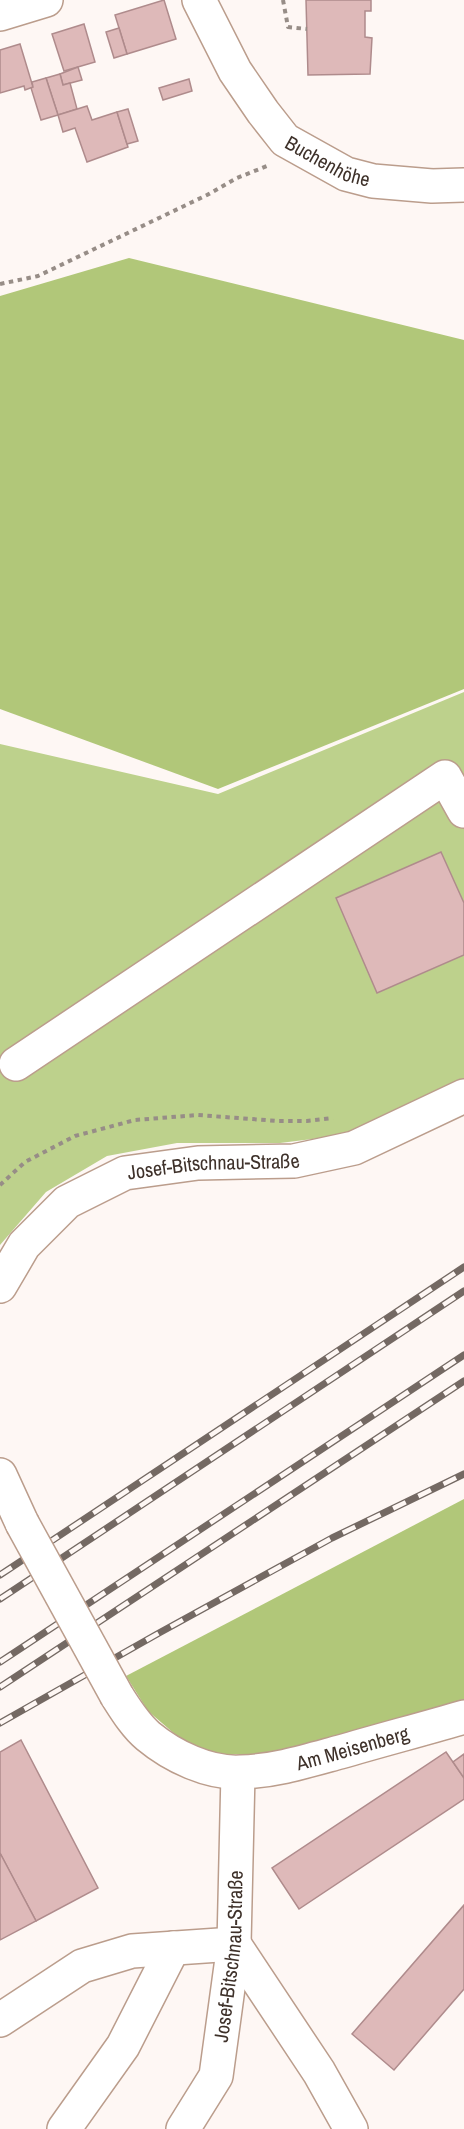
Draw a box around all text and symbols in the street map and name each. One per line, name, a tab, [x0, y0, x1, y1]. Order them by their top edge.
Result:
street label: Buchenhöhe	[280, 129, 373, 193]
street label: Josef-Bitschnau-Straße	[126, 1146, 302, 1186]
street label: Am Meisenberg	[292, 1719, 412, 1776]
street label: Josef-Bitschnau-Straße	[207, 1870, 249, 2044]

